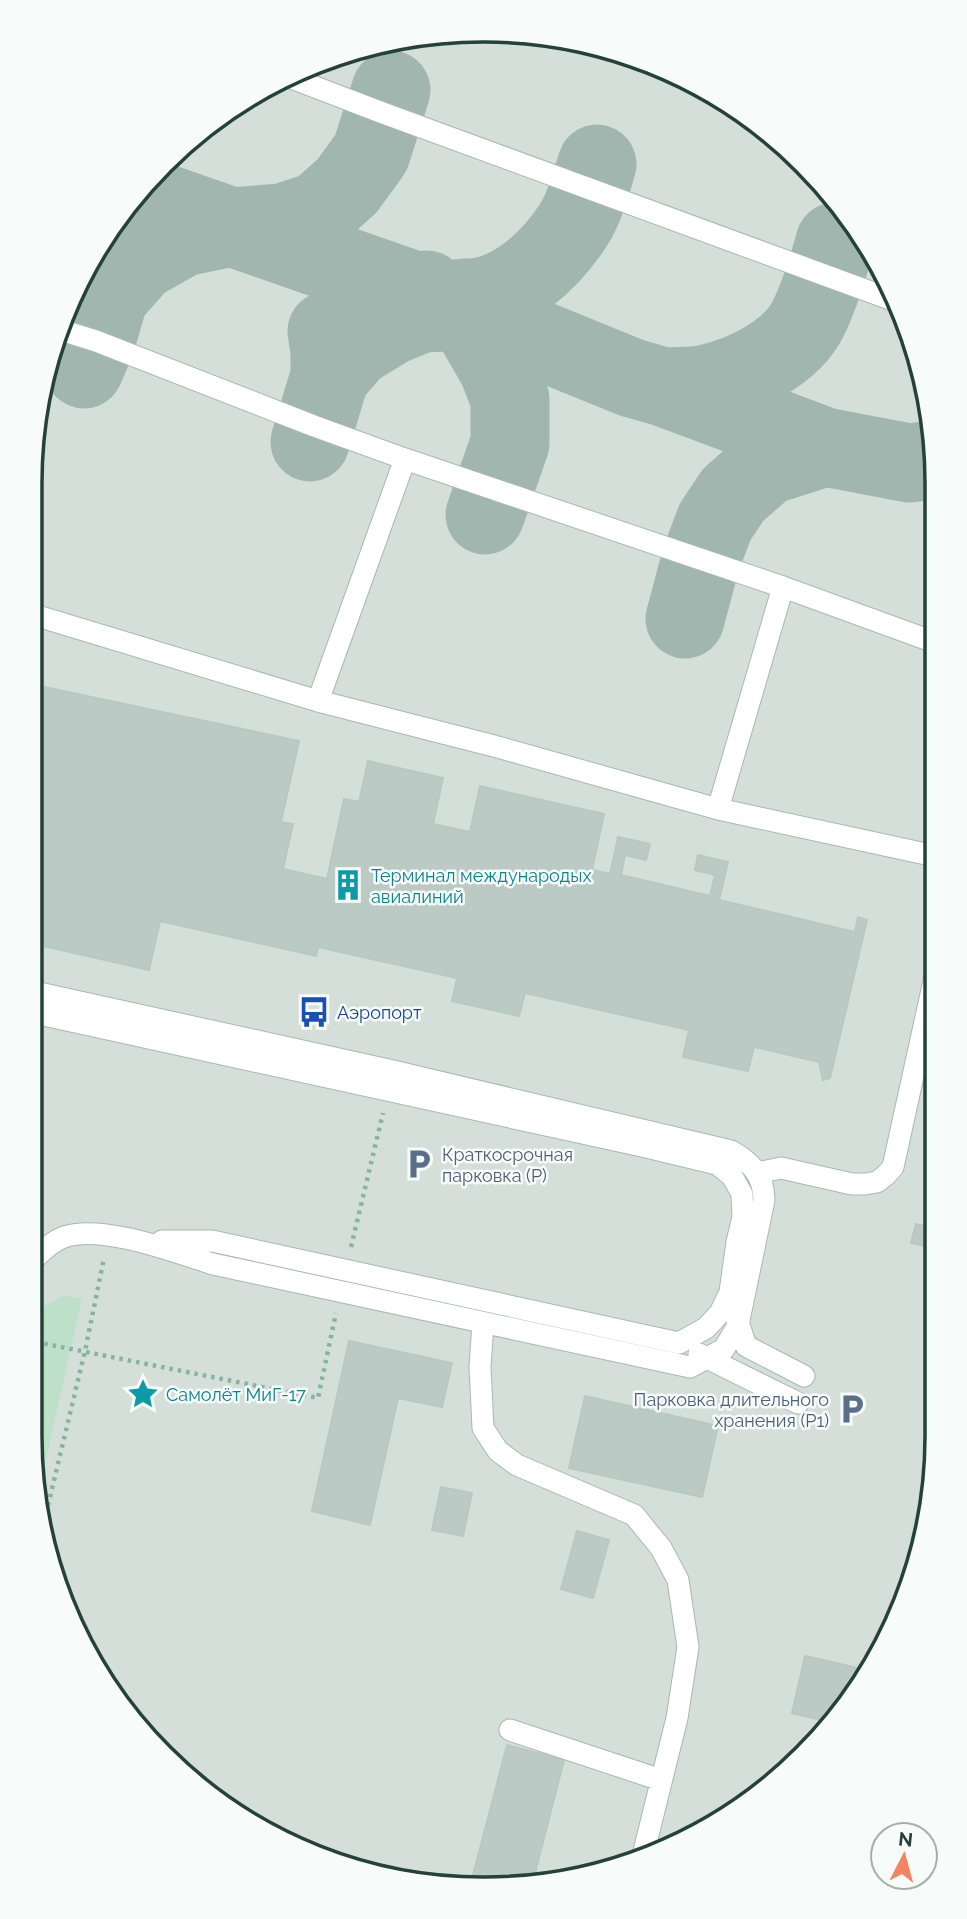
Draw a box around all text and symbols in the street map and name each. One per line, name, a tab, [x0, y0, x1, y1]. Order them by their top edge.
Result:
place label: Терминал международых авиалиний	[371, 865, 592, 907]
building icon: Терминал международых авиалиний	[331, 868, 365, 902]
bus stop icon: Аэропорт	[297, 995, 331, 1029]
place label: Аэропорт	[337, 1002, 422, 1023]
place label: Краткосрочная парковка (P)	[442, 1144, 573, 1186]
parking icon: Краткосрочная парковка (P)	[402, 1147, 436, 1181]
place icon: Самолёт МиГ-17	[126, 1377, 160, 1411]
place label: Самолёт МиГ-17	[166, 1384, 306, 1405]
place label: Парковка длительного хранения (P1)	[634, 1389, 829, 1431]
parking icon: Парковка длительного хранения (P1)	[835, 1392, 869, 1426]
north arrow	[869, 1821, 939, 1891]
text: N	[897, 1827, 914, 1851]

